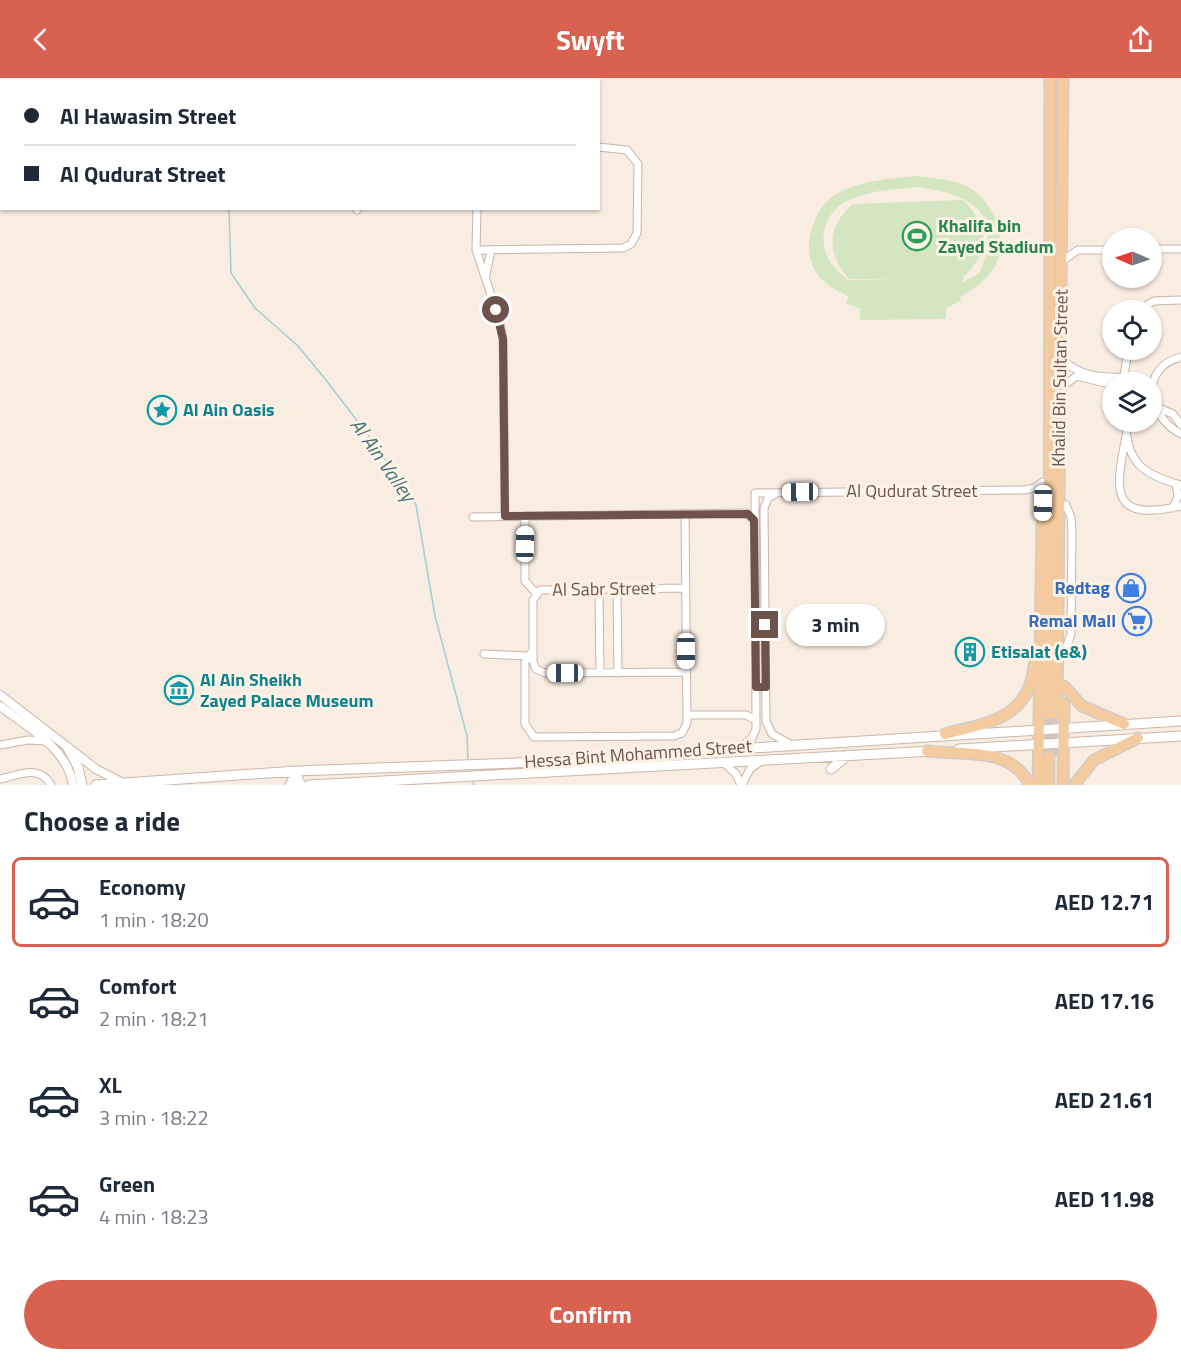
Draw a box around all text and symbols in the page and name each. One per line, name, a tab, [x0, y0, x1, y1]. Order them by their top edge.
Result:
text: Swyft	[556, 19, 625, 60]
icon: back	[24, 23, 57, 56]
icon: share	[1124, 23, 1157, 56]
text: Al Hawasim Street	[60, 99, 236, 133]
text: Al Qudurat Street	[60, 157, 226, 191]
place label: Khalifa bin Zayed Stadium	[938, 212, 1054, 260]
sports icon: Khalifa bin Zayed Stadium	[901, 220, 933, 252]
north arrow	[1102, 228, 1162, 288]
map controls	[1102, 228, 1162, 432]
street label: Khalid Bin Sultan Street	[1044, 288, 1075, 467]
route start	[482, 296, 509, 323]
button: locate	[1102, 300, 1162, 360]
button: layers	[1102, 372, 1162, 432]
place icon: Al Ain Oasis	[146, 394, 178, 426]
place label: Al Ain Oasis	[183, 396, 275, 423]
water label: Al Ain Valley	[343, 411, 425, 510]
street label: Al Qudurat Street	[846, 477, 978, 504]
car	[782, 483, 818, 501]
car	[1034, 485, 1052, 521]
car	[516, 526, 534, 562]
shop icon: Redtag	[1115, 572, 1147, 604]
street label: Al Sabr Street	[552, 574, 657, 603]
place label: Redtag	[1055, 574, 1110, 601]
callout: 3 min	[786, 604, 885, 646]
supermarket icon: Remal Mall	[1121, 605, 1153, 637]
place label: Remal Mall	[1028, 607, 1116, 634]
text: 3 min	[811, 609, 860, 640]
route end	[751, 611, 778, 638]
car	[677, 633, 695, 669]
building icon: Etisalat (e&)	[954, 636, 986, 668]
place label: Etisalat (e&)	[991, 638, 1087, 665]
car	[547, 664, 583, 682]
place label: Al Ain Sheikh Zayed Palace Museum	[200, 666, 374, 714]
museum icon: Al Ain Sheikh Zayed Palace Museum	[163, 674, 195, 706]
street label: Hessa Bint Mohammed Street	[523, 732, 753, 775]
text: Choose a ride	[24, 800, 180, 841]
text: Economy	[99, 870, 186, 904]
icon: car	[27, 875, 81, 929]
text: AED 12.71	[1055, 885, 1154, 919]
text: 1 min · 18:20	[99, 904, 209, 935]
text: Comfort	[99, 969, 177, 1003]
icon: car	[27, 974, 81, 1028]
text: AED 17.16	[1055, 984, 1154, 1018]
text: 2 min · 18:21	[99, 1003, 209, 1034]
text: XL	[99, 1068, 122, 1102]
icon: car	[27, 1073, 81, 1127]
text: AED 21.61	[1055, 1083, 1154, 1117]
text: 3 min · 18:22	[99, 1102, 209, 1133]
text: Green	[99, 1167, 155, 1201]
icon: car	[27, 1172, 81, 1226]
text: AED 11.98	[1055, 1182, 1154, 1216]
text: 4 min · 18:23	[99, 1201, 209, 1232]
button: Confirm	[24, 1280, 1157, 1349]

